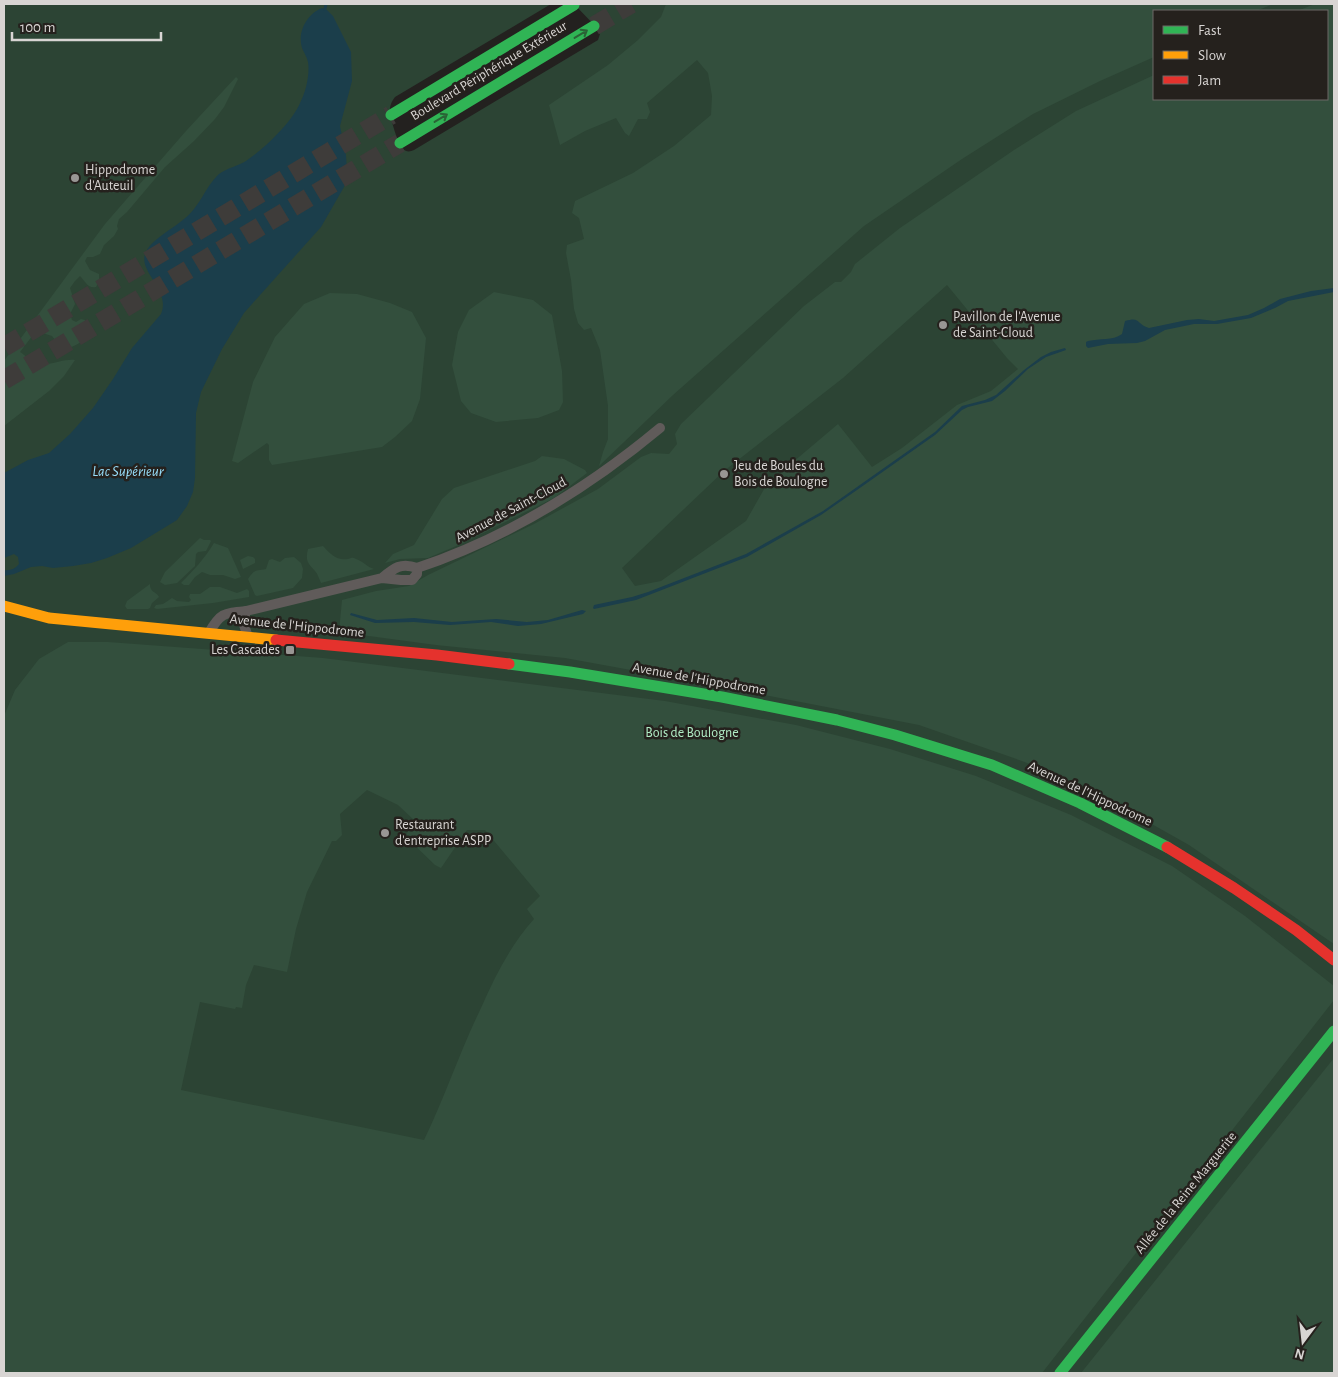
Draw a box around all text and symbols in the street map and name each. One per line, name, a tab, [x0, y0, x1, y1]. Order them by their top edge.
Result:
scale bar	[12, 10, 161, 42]
legend	[1153, 10, 1328, 100]
street label: Boulevard Périphérique Extérieur	[408, 18, 570, 123]
text: 100 m	[20, 20, 55, 35]
text: Fast	[1198, 23, 1222, 38]
one-way arrow	[573, 29, 587, 39]
text: Slow	[1198, 48, 1226, 63]
text: Jam	[1198, 73, 1221, 88]
one-way arrow	[434, 112, 448, 122]
place label: Hippodrome d'Auteuil	[85, 163, 155, 193]
marker: Hippodrome d'Auteuil	[69, 172, 81, 184]
place label: Pavillon de l'Avenue de Saint-Cloud	[953, 310, 1060, 340]
marker: Pavillon de l'Avenue de Saint-Cloud	[937, 319, 949, 331]
place label: Jeu de Boules du Bois de Boulogne	[734, 459, 827, 489]
water label: Lac Supérieur	[92, 464, 165, 479]
marker: Jeu de Boules du Bois de Boulogne	[718, 468, 730, 480]
street label: Avenue de Saint-Cloud	[453, 475, 569, 545]
street label: Avenue de l'Hippodrome	[229, 612, 365, 640]
place label: Les Cascades	[211, 643, 280, 657]
marker: Les Cascades	[284, 644, 296, 656]
street label: Avenue de l'Hippodrome	[631, 660, 767, 698]
park label: Bois de Boulogne	[645, 726, 739, 740]
street label: Avenue de l'Hippodrome	[1026, 759, 1154, 829]
place label: Restaurant d'entreprise ASPP	[395, 818, 491, 848]
marker: Restaurant d'entreprise ASPP	[379, 827, 391, 839]
street label: Allée de la Reine Marguerite	[1133, 1129, 1239, 1257]
north arrow	[1278, 1317, 1328, 1367]
text: N	[1293, 1346, 1306, 1362]

